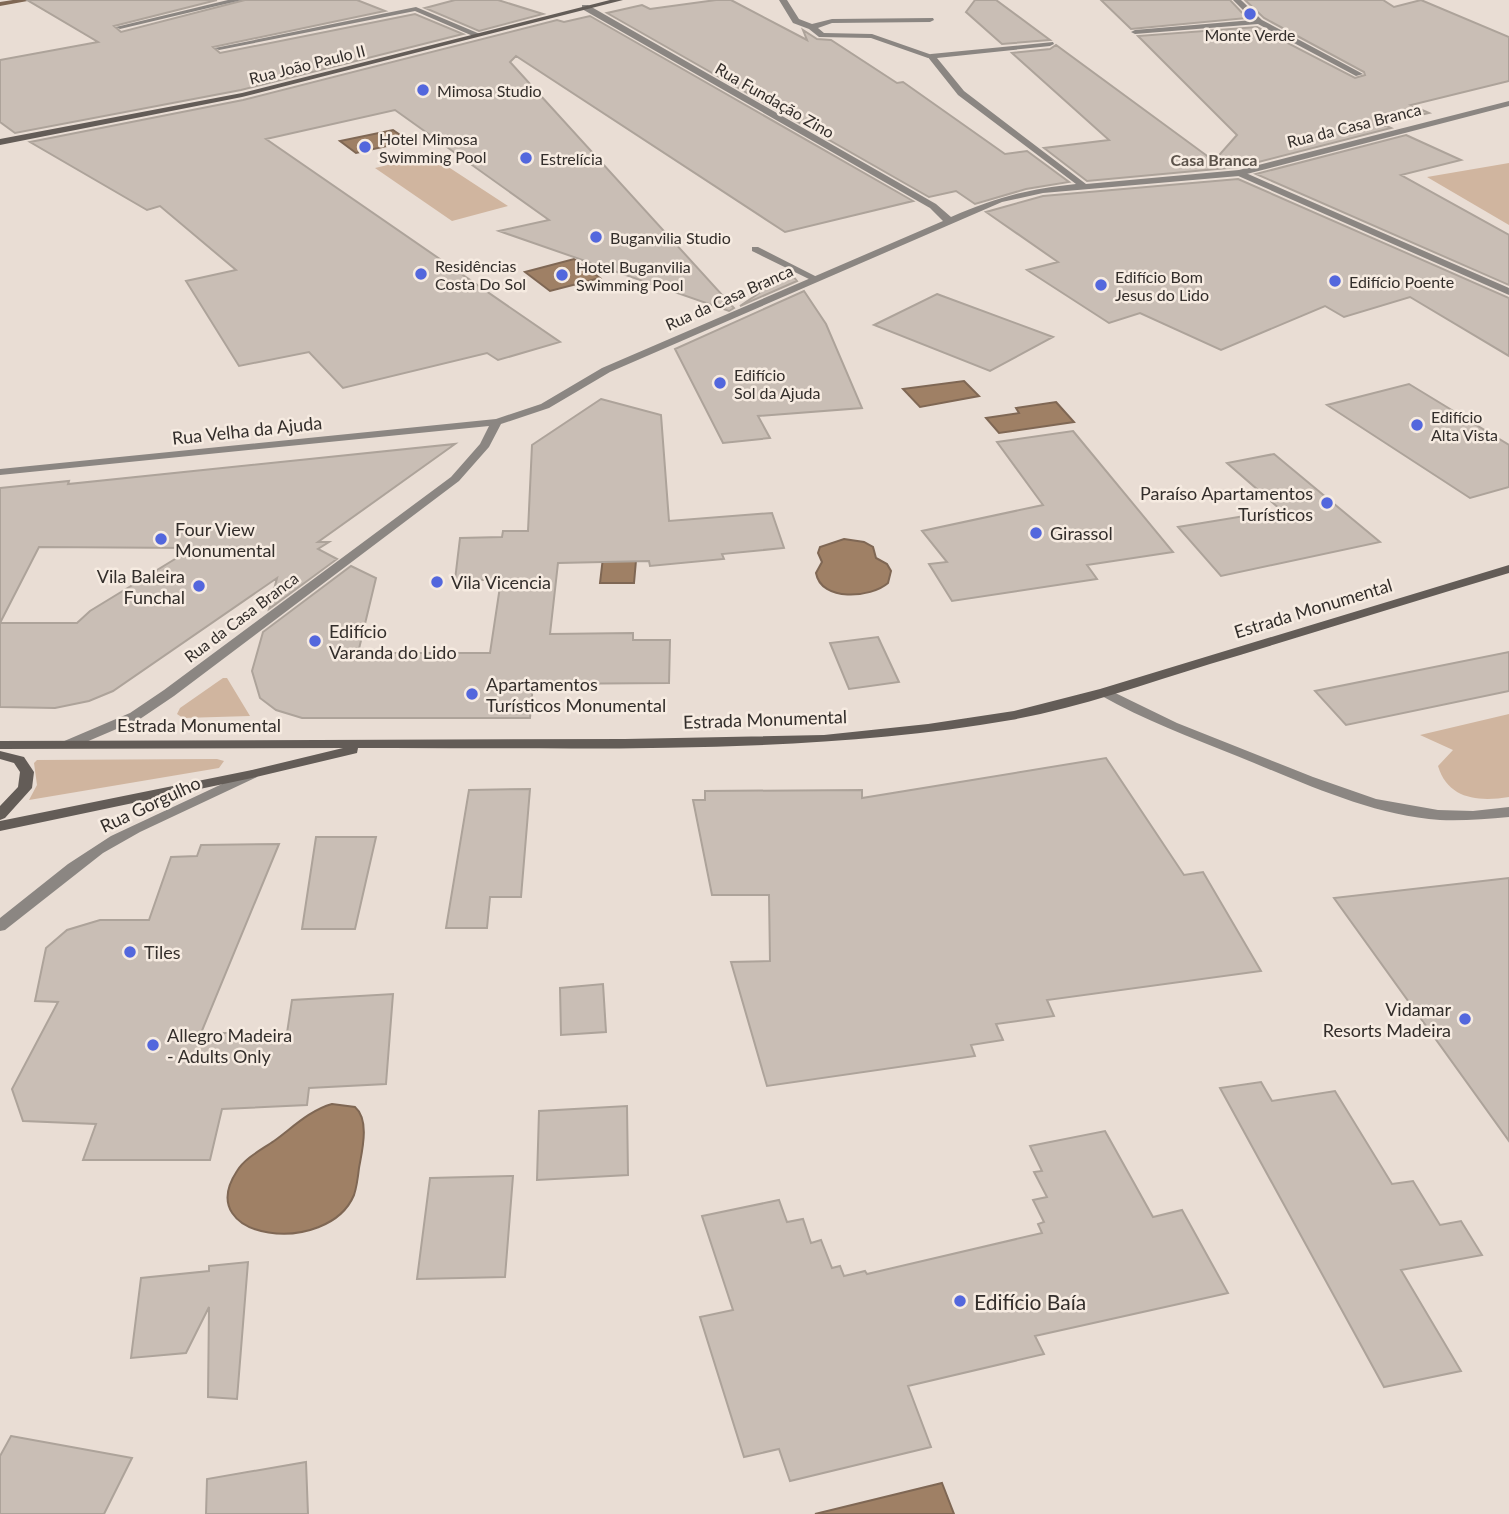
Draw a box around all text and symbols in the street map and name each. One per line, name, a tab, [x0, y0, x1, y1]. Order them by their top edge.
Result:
marker: Monte Verde	[1242, 6, 1258, 22]
place label: Monte Verde	[1204, 25, 1296, 44]
street label: Rua João Paulo II	[247, 40, 367, 88]
street label: Rua Fundação Zino	[712, 58, 838, 142]
place label: Mimosa Studio	[437, 81, 542, 100]
marker: Mimosa Studio	[415, 82, 431, 98]
street label: Rua da Casa Branca	[1285, 99, 1423, 151]
place label: Hotel Mimosa Swimming Pool	[379, 129, 486, 166]
marker: Hotel Mimosa Swimming Pool	[357, 139, 373, 155]
place label: Estrelícia	[540, 149, 603, 168]
marker: Estrelícia	[518, 150, 534, 166]
district label: Casa Branca	[1171, 150, 1257, 169]
place label: Buganvilia Studio	[610, 228, 731, 247]
marker: Buganvilia Studio	[588, 229, 604, 245]
place label: Residências Costa Do Sol	[435, 256, 526, 293]
place label: Hotel Buganvilia Swimming Pool	[576, 257, 691, 294]
street label: Rua da Casa Branca	[662, 260, 796, 334]
marker: Residências Costa Do Sol	[413, 266, 429, 282]
marker: Hotel Buganvilia Swimming Pool	[554, 267, 570, 283]
place label: Edifício Bom Jesus do Lido	[1115, 267, 1209, 304]
place label: Edifício Poente	[1349, 272, 1454, 291]
marker: Edifício Poente	[1327, 273, 1343, 289]
marker: Edifício Bom Jesus do Lido	[1093, 277, 1109, 293]
place label: Edifício Sol da Ajuda	[734, 365, 821, 402]
marker: Edifício Sol da Ajuda	[712, 375, 728, 391]
place label: Edifício Alta Vista	[1431, 407, 1498, 444]
street label: Rua Velha da Ajuda	[171, 411, 323, 449]
marker: Edifício Alta Vista	[1409, 417, 1425, 433]
place label: Paraíso Apartamentos Turísticos	[1140, 482, 1313, 525]
marker: Paraíso Apartamentos Turísticos	[1319, 495, 1335, 511]
place label: Four View Monumental	[175, 518, 276, 561]
place label: Girassol	[1050, 522, 1113, 544]
marker: Girassol	[1028, 525, 1044, 541]
marker: Four View Monumental	[153, 531, 169, 547]
place label: Vila Baleira Funchal	[97, 565, 185, 608]
street label: Rua da Casa Branca	[180, 568, 302, 666]
place label: Vila Vicencia	[451, 571, 551, 593]
street label: Estrada Monumental	[1231, 573, 1395, 643]
marker: Vila Vicencia	[429, 574, 445, 590]
marker: Vila Baleira Funchal	[191, 578, 207, 594]
place label: Edifício Varanda do Lido	[329, 620, 457, 663]
marker: Edifício Varanda do Lido	[307, 633, 323, 649]
place label: Apartamentos Turísticos Monumental	[486, 673, 666, 716]
marker: Apartamentos Turísticos Monumental	[464, 686, 480, 702]
street label: Estrada Monumental	[683, 705, 847, 733]
street label: Estrada Monumental	[117, 714, 281, 736]
street label: Rua Gorgulho	[96, 771, 204, 837]
place label: Tiles	[144, 941, 181, 963]
marker: Tiles	[122, 944, 138, 960]
place label: Vidamar Resorts Madeira	[1323, 998, 1451, 1041]
marker: Vidamar Resorts Madeira	[1457, 1011, 1473, 1027]
place label: Allegro Madeira - Adults Only	[167, 1024, 292, 1067]
marker: Allegro Madeira - Adults Only	[145, 1037, 161, 1053]
place label: Edifício Baía	[974, 1289, 1086, 1314]
marker: Edifício Baía	[952, 1293, 968, 1309]

